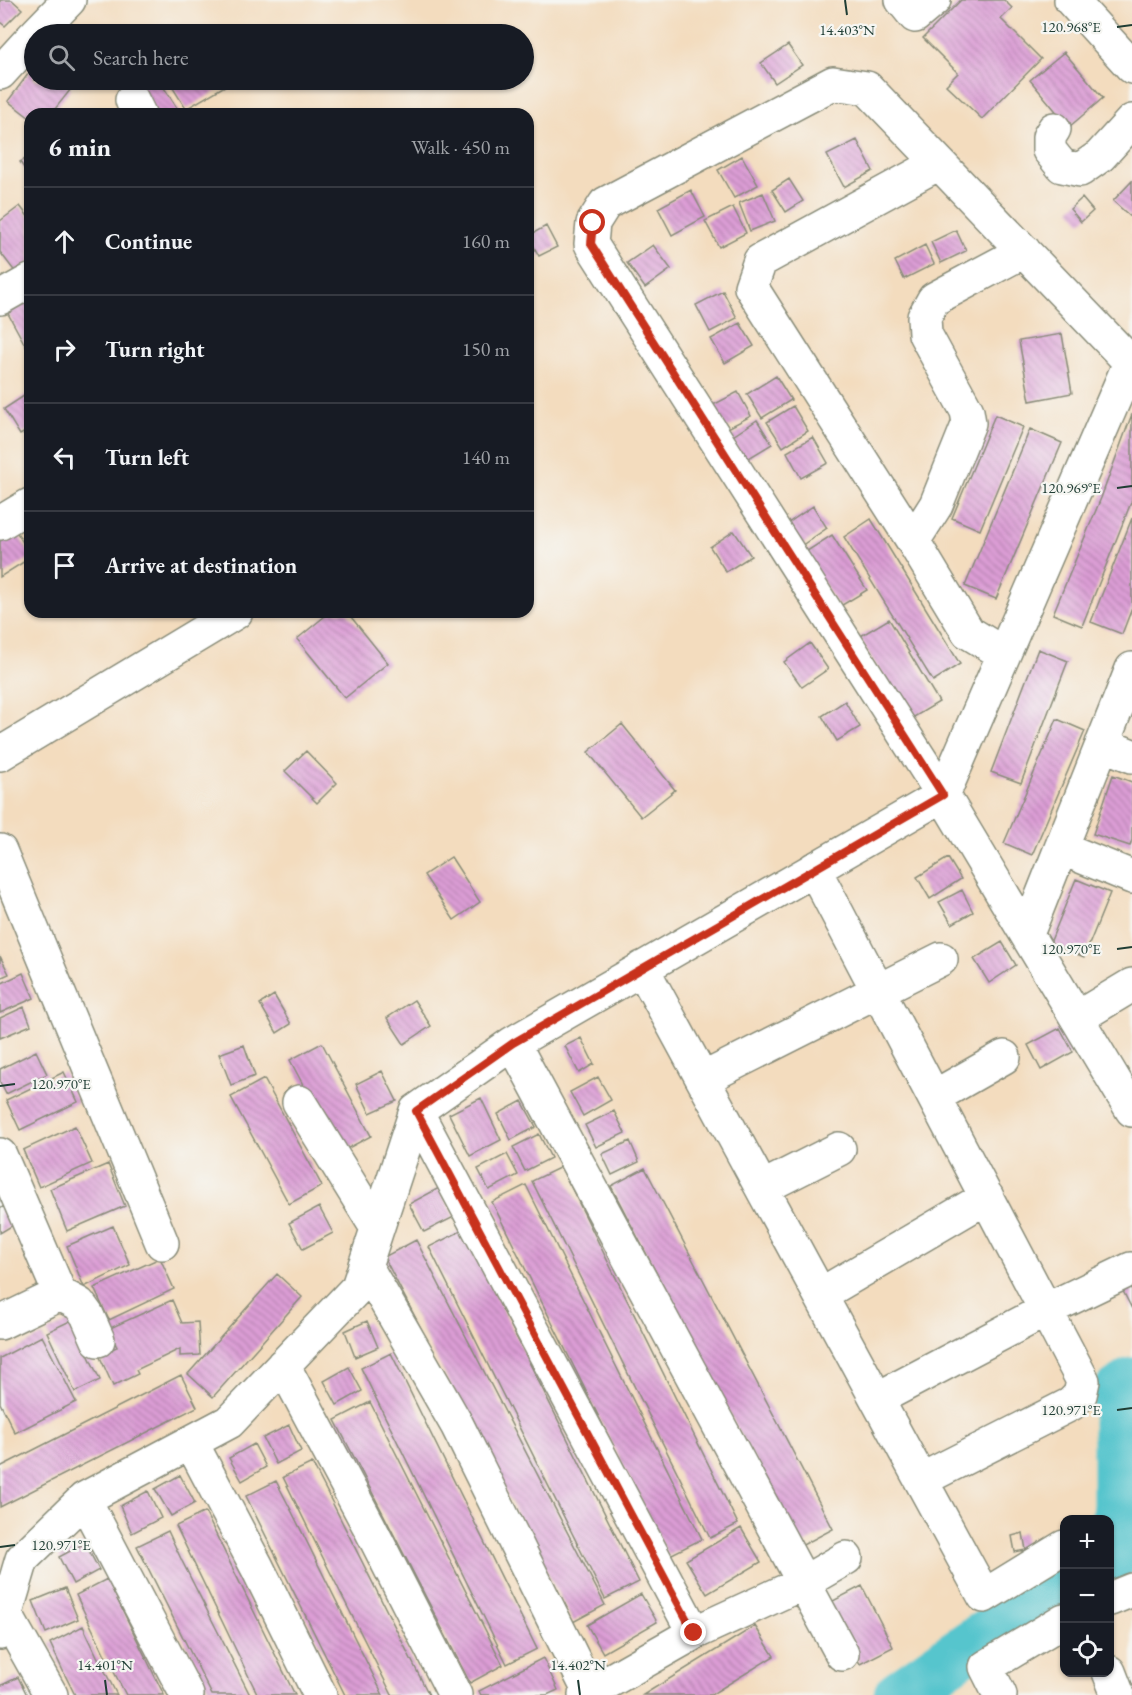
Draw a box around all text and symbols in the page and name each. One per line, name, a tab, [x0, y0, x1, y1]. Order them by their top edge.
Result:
text: 120.968°E	[1041, 17, 1101, 36]
text: 14.403°N	[819, 20, 875, 39]
search box	[24, 24, 534, 90]
icon: search	[45, 41, 78, 74]
text: Search here	[93, 43, 188, 72]
text: 6 min	[48, 130, 111, 164]
text: Walk · 450 m	[411, 134, 510, 160]
route start	[579, 209, 605, 235]
icon: ahead	[48, 225, 81, 258]
text: Continue	[105, 227, 192, 256]
text: 160 m	[462, 228, 510, 254]
icon: right	[48, 333, 81, 366]
text: Turn right	[105, 335, 204, 364]
text: 150 m	[462, 336, 510, 362]
icon: left	[48, 441, 81, 474]
text: Turn left	[105, 443, 189, 472]
text: 140 m	[462, 444, 510, 470]
text: 120.969°E	[1041, 478, 1101, 497]
icon: arrive	[48, 549, 81, 582]
text: Arrive at destination	[105, 551, 297, 580]
text: 120.970°E	[1041, 939, 1101, 958]
text: 120.970°E	[31, 1074, 91, 1093]
text: 120.971°E	[1041, 1400, 1101, 1419]
map controls	[1060, 1515, 1114, 1677]
button: +	[1060, 1515, 1114, 1569]
text: 120.971°E	[31, 1535, 91, 1554]
button: −	[1060, 1569, 1114, 1623]
route end	[680, 1619, 706, 1645]
button: locate	[1060, 1623, 1114, 1677]
text: 14.401°N	[77, 1655, 133, 1674]
text: 14.402°N	[550, 1655, 606, 1674]

